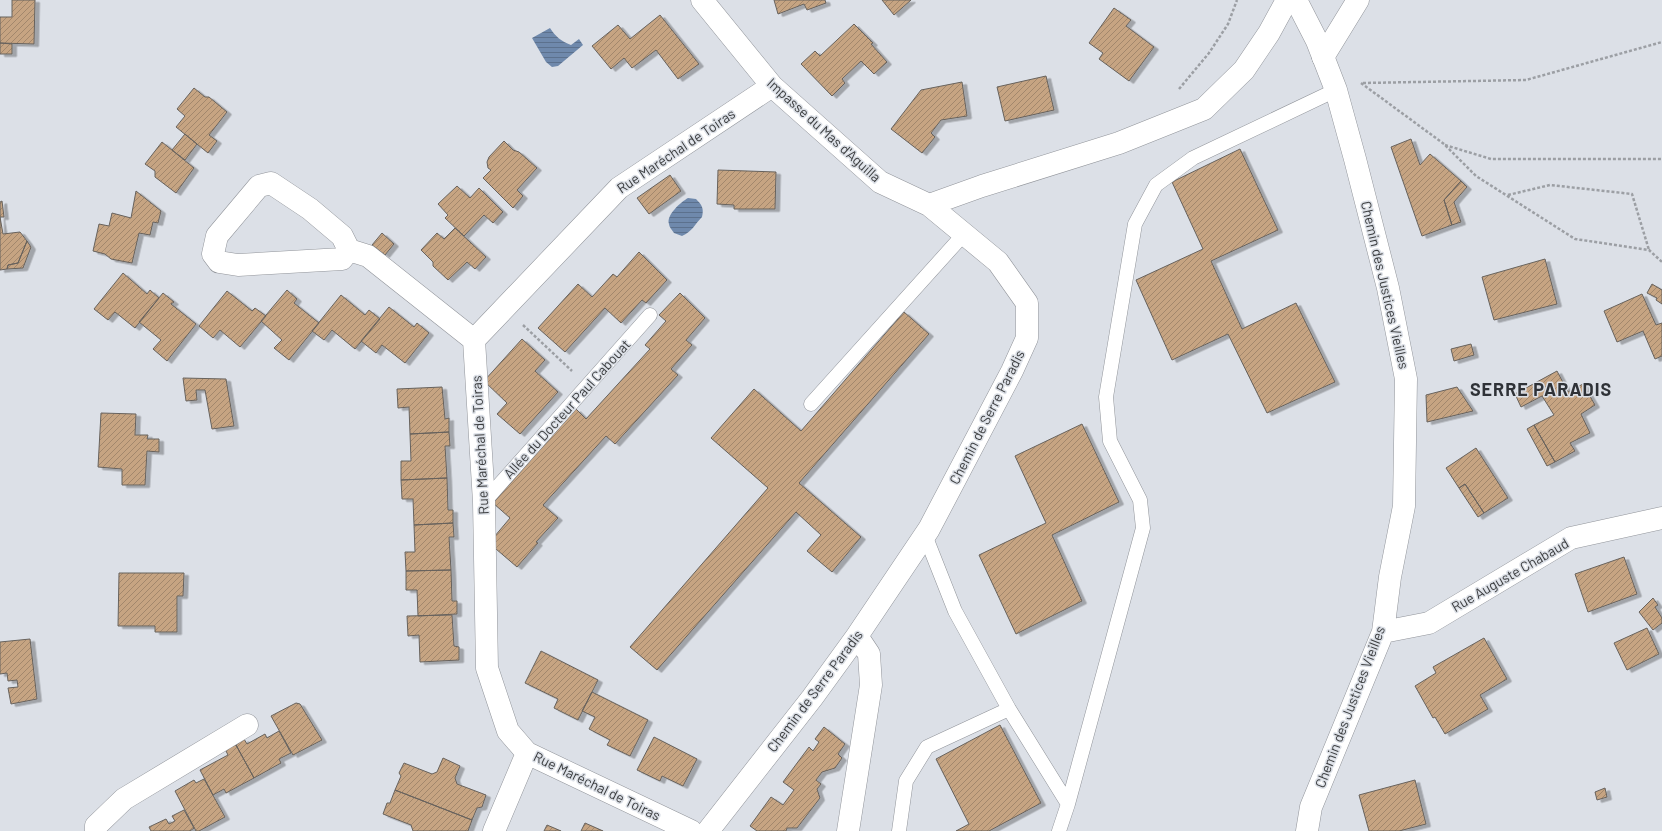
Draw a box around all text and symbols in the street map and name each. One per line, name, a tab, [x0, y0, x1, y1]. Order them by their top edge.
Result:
street label: Impasse du Mas d'Aguilla	[764, 74, 885, 185]
street label: Rue Maréchal de Toiras	[613, 105, 738, 197]
street label: Chemin des Justices Vieilles	[1358, 199, 1413, 371]
street label: Allée du Docteur Paul Cabouat	[500, 336, 634, 482]
street label: Chemin de Serre Paradis	[945, 347, 1028, 487]
street label: Rue Maréchal de Toiras	[467, 375, 492, 515]
district label: SERRE PARADIS	[1470, 378, 1612, 400]
street label: Rue Auguste Chabaud	[1448, 534, 1571, 615]
street label: Chemin des Justices Vieilles	[1311, 623, 1388, 790]
street label: Chemin de Serre Paradis	[763, 626, 866, 755]
street label: Rue Maréchal de Toiras	[531, 747, 664, 824]

